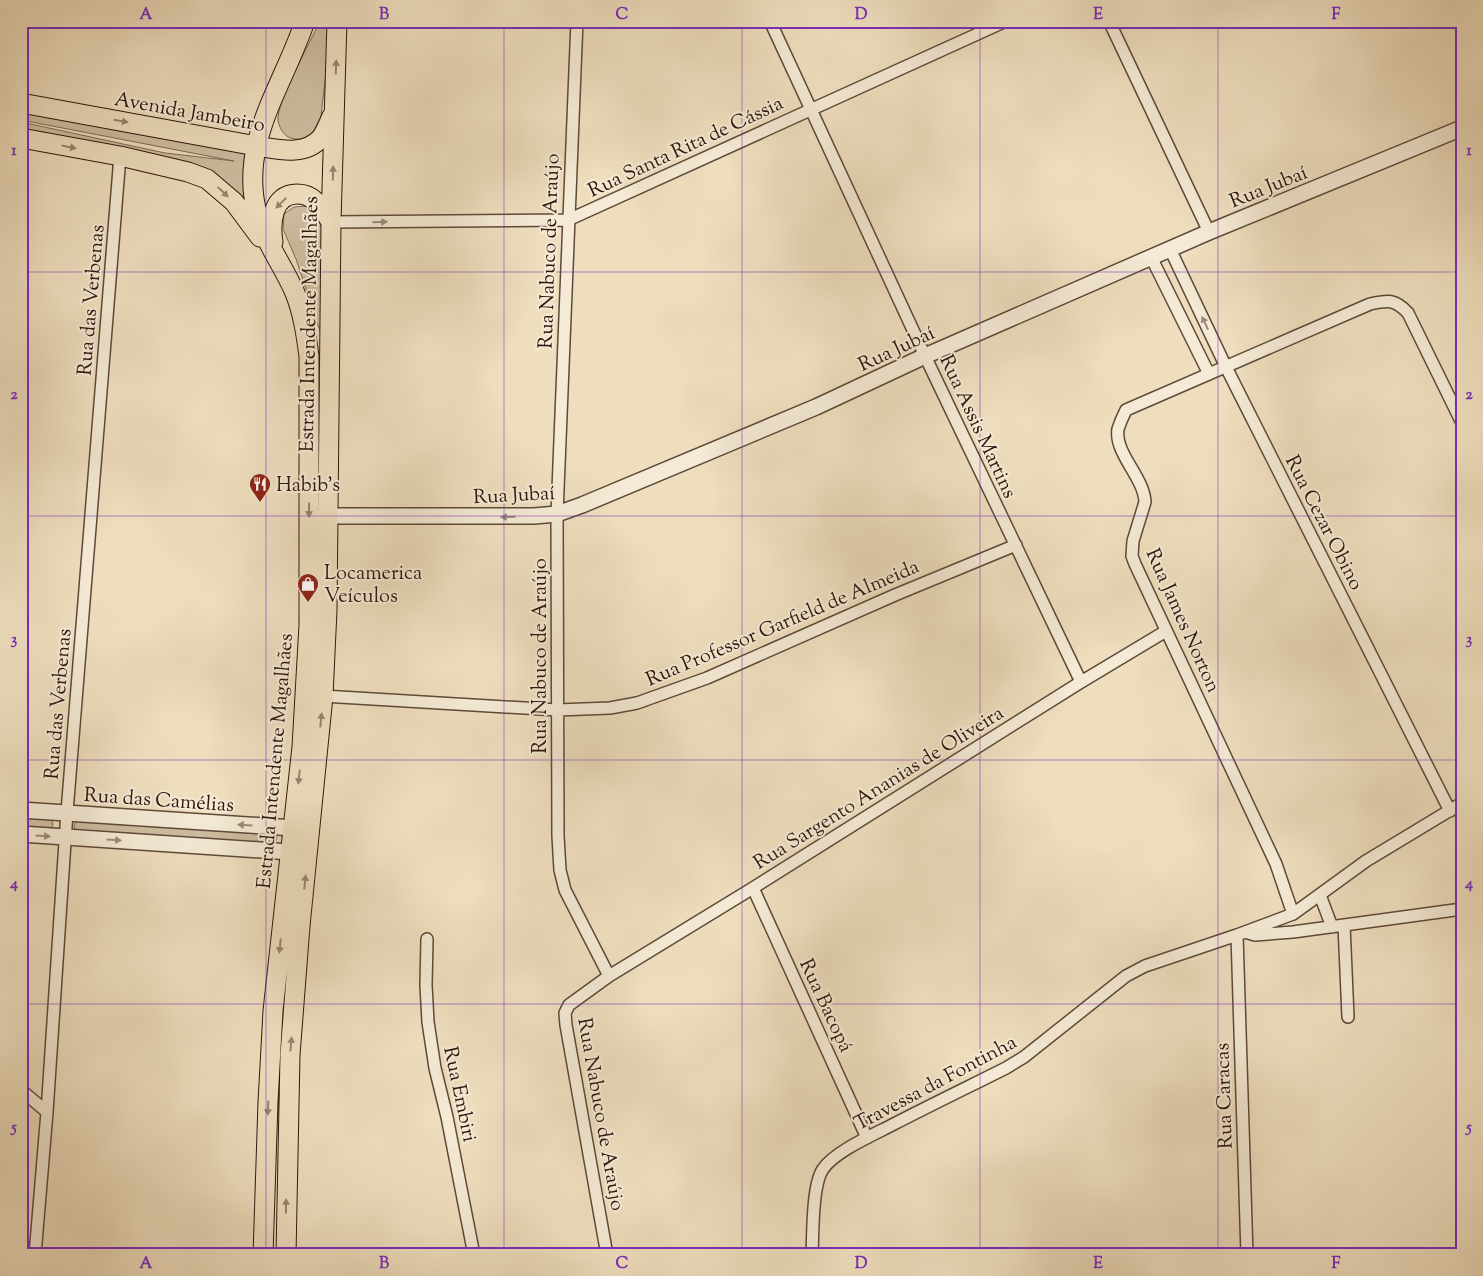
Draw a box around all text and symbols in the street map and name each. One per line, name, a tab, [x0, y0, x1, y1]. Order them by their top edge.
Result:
text: A	[140, 4, 153, 27]
text: B	[379, 4, 389, 27]
text: C	[616, 4, 629, 27]
text: D	[855, 4, 868, 27]
text: E	[1093, 4, 1103, 27]
text: F	[1332, 4, 1341, 27]
one-way arrow	[332, 59, 340, 75]
street label: Avenida Jambeiro	[112, 86, 267, 141]
street label: Rua Santa Rita de Cássia	[584, 90, 788, 206]
one-way arrow	[113, 118, 129, 126]
text: 1	[11, 140, 17, 163]
text: 1	[1466, 140, 1472, 163]
one-way arrow	[62, 143, 78, 151]
street label: Rua Nabuco de Araújo	[533, 153, 568, 349]
street label: Rua Jubaí	[1226, 159, 1313, 217]
one-way arrow	[329, 165, 337, 181]
one-way arrow	[217, 186, 229, 198]
one-way arrow	[275, 196, 287, 208]
street label: Estrada Intendente Magalhães	[294, 196, 327, 452]
one-way arrow	[372, 218, 388, 226]
street label: Rua das Verbenas	[71, 223, 114, 377]
one-way arrow	[1201, 316, 1209, 330]
street label: Rua Jubaí	[854, 320, 941, 381]
street label: Rua Assis Martins	[931, 350, 1023, 504]
text: 2	[10, 384, 18, 407]
text: 2	[1465, 384, 1473, 407]
street label: Rua Cezar Obino	[1276, 451, 1369, 596]
restaurant icon: Habib's	[248, 472, 272, 503]
place label: Habib's	[276, 472, 340, 501]
street label: Rua Jubaí	[473, 480, 556, 513]
one-way arrow	[305, 502, 313, 518]
one-way arrow	[500, 513, 516, 521]
street label: Rua James Norton	[1137, 544, 1227, 698]
street label: Rua Professor Garfield de Almeida	[642, 553, 924, 695]
street label: Rua Nabuco de Araújo	[527, 558, 556, 754]
place label: Locamerica Veículos	[324, 560, 422, 612]
shop icon: Locamerica Veículos	[296, 572, 320, 603]
street label: Rua das Verbenas	[38, 627, 81, 781]
text: 3	[11, 629, 18, 652]
text: 3	[1466, 629, 1473, 652]
street label: Estrada Intendente Magalhães	[251, 632, 302, 890]
street label: Rua Sargento Ananias de Oliveira	[749, 700, 1010, 878]
one-way arrow	[317, 712, 325, 728]
one-way arrow	[295, 770, 303, 786]
street label: Rua das Camélias	[83, 782, 235, 821]
one-way arrow	[237, 820, 253, 828]
one-way arrow	[36, 832, 52, 840]
one-way arrow	[106, 836, 122, 844]
text: 4	[9, 873, 18, 896]
one-way arrow	[301, 873, 309, 889]
text: 4	[1464, 873, 1473, 896]
one-way arrow	[276, 939, 284, 955]
street label: Rua Bacopá	[790, 954, 859, 1058]
street label: Rua Nabuco de Araújo	[568, 1016, 631, 1213]
street label: Travessa da Fontinha	[850, 1029, 1023, 1139]
one-way arrow	[287, 1035, 295, 1051]
street label: Rua Caracas	[1209, 1042, 1242, 1149]
street label: Rua Embiri	[434, 1044, 483, 1145]
one-way arrow	[264, 1101, 272, 1117]
text: 5	[9, 1117, 17, 1140]
text: 5	[1464, 1117, 1472, 1140]
one-way arrow	[283, 1198, 291, 1214]
text: A	[140, 1253, 153, 1276]
text: B	[379, 1253, 389, 1276]
text: C	[616, 1253, 629, 1276]
text: D	[855, 1253, 868, 1276]
text: E	[1093, 1253, 1103, 1276]
text: F	[1332, 1253, 1341, 1276]

